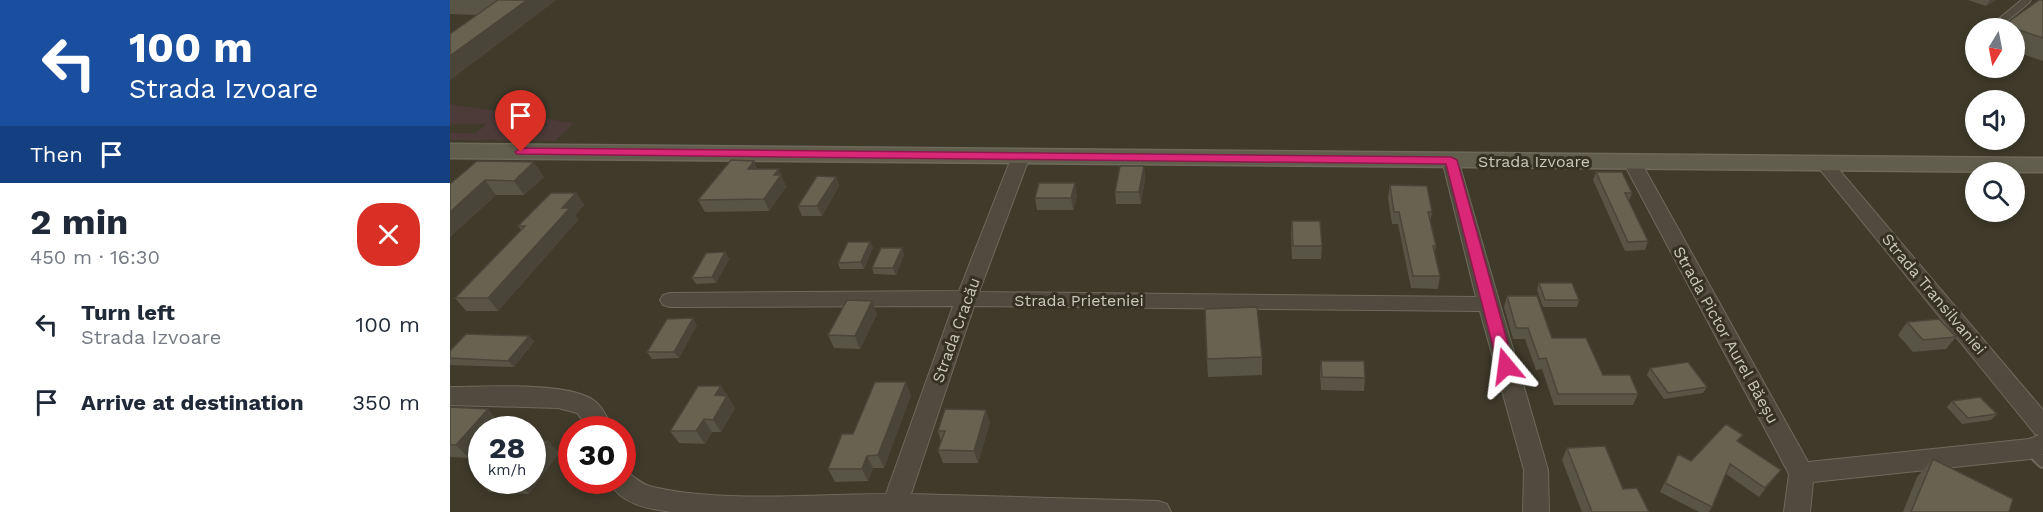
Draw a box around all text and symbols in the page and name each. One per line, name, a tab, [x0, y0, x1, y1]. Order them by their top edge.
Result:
north arrow	[1965, 18, 2025, 78]
map controls	[1965, 18, 2025, 222]
text: 100 m	[129, 23, 253, 72]
icon: left	[30, 24, 108, 102]
text: Strada Izvoare	[129, 73, 318, 105]
pin	[495, 90, 546, 152]
button: sound	[1965, 90, 2025, 150]
icon: arrive	[504, 99, 537, 132]
icon: arrive	[95, 138, 128, 171]
text: Then	[30, 142, 83, 167]
street label: Strada Izvoare	[1478, 152, 1590, 171]
button: search	[1965, 162, 2025, 222]
text: 2 min	[30, 201, 128, 243]
button: close	[357, 203, 420, 266]
street label: Strada Transilvaniei	[1878, 230, 1990, 358]
street label: Strada Pictor Aurel Băeșu	[1669, 243, 1783, 427]
text: 450 m · 16:30	[30, 245, 160, 269]
street label: Strada Cracău	[928, 275, 984, 385]
street label: Strada Prieteniei	[1014, 291, 1144, 310]
text: Turn left	[81, 300, 175, 325]
icon: left	[30, 308, 63, 341]
text: 100 m	[356, 312, 420, 337]
text: Strada Izvoare	[81, 325, 221, 349]
position arrow	[1474, 334, 1538, 398]
icon: arrive	[30, 386, 63, 419]
text: Arrive at destination	[81, 390, 304, 415]
text: 350 m	[352, 390, 420, 415]
speed limit sign: 30	[558, 416, 636, 494]
text: 28	[489, 430, 525, 465]
text: km/h	[488, 461, 526, 479]

